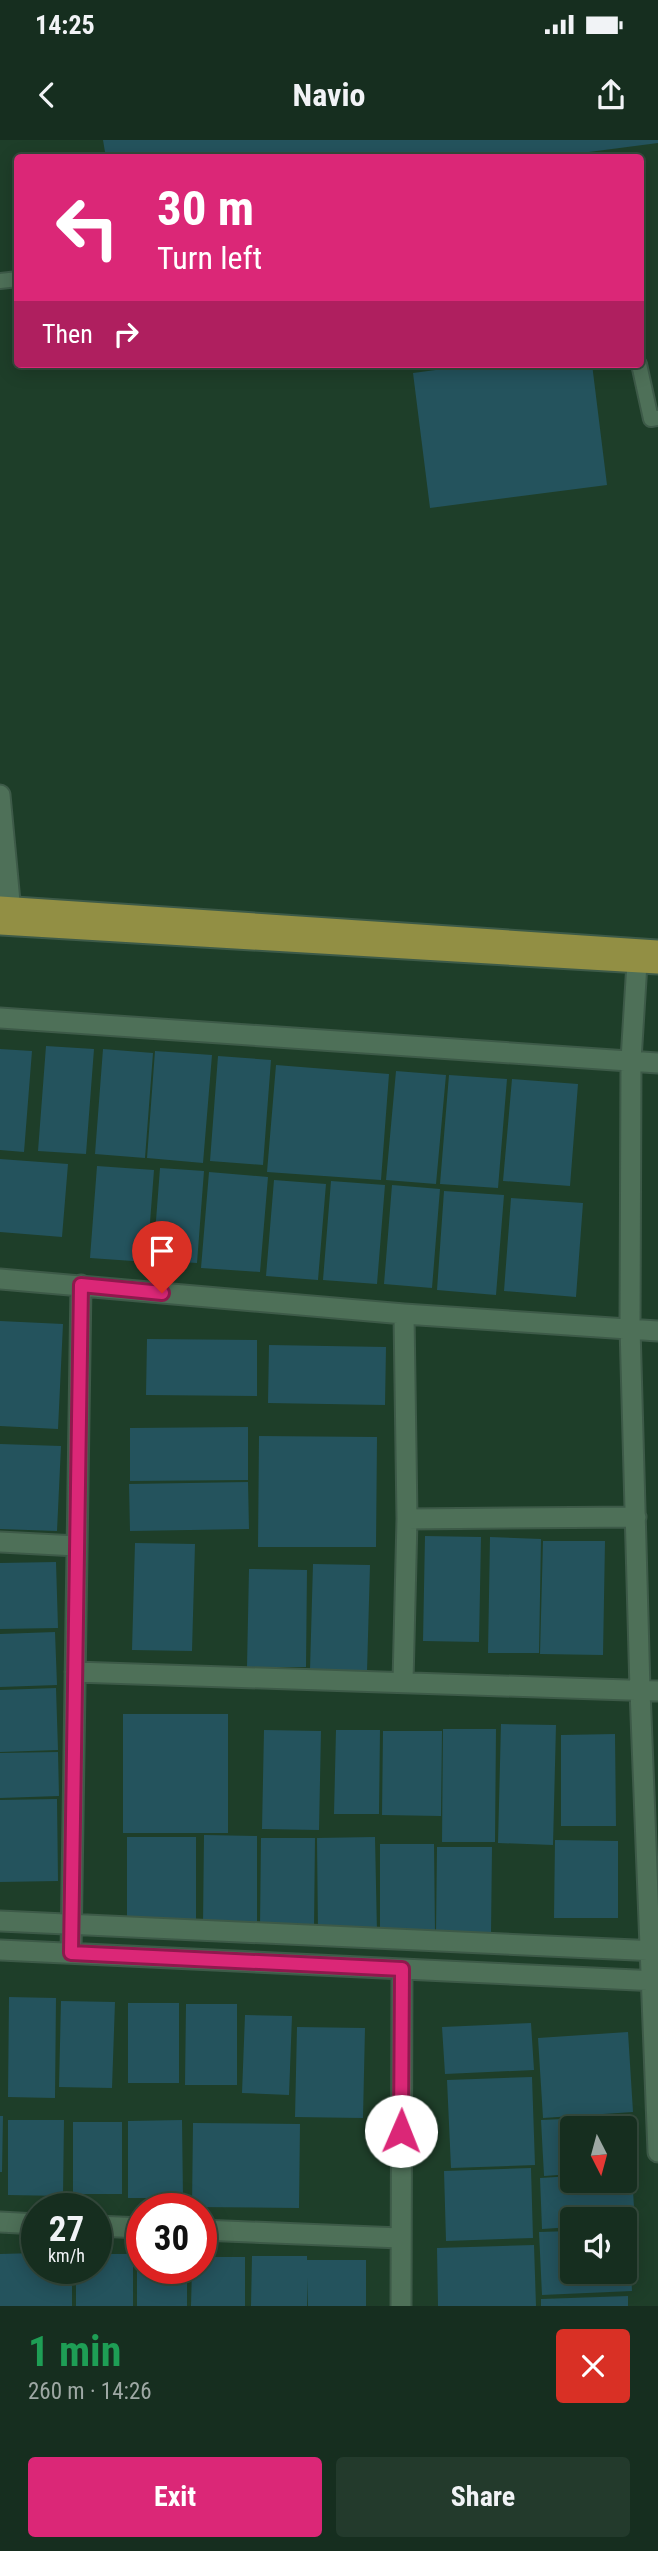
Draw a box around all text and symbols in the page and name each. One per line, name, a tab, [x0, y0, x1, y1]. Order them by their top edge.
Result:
text: 14:25	[35, 10, 95, 40]
icon: back	[28, 76, 66, 114]
text: Navio	[293, 76, 365, 114]
icon: share	[592, 76, 630, 114]
text: 30 m	[157, 180, 254, 237]
icon: left	[42, 182, 133, 273]
text: Turn left	[157, 239, 262, 277]
icon: right	[107, 315, 145, 353]
text: Then	[42, 319, 93, 349]
pin	[132, 1221, 192, 1293]
icon: arrive	[143, 1232, 181, 1270]
position arrow	[364, 2094, 438, 2168]
north arrow	[560, 2116, 637, 2193]
map controls	[560, 2116, 637, 2284]
speed limit sign: 30	[126, 2193, 217, 2284]
button: sound	[560, 2207, 637, 2284]
text: 27	[49, 2209, 84, 2250]
text: km/h	[48, 2245, 85, 2266]
text: 1 min	[28, 2327, 121, 2376]
button: close	[556, 2329, 630, 2403]
text: 260 m · 14:26	[28, 2378, 152, 2405]
button: Exit	[28, 2457, 322, 2537]
button: Share	[336, 2457, 630, 2537]

